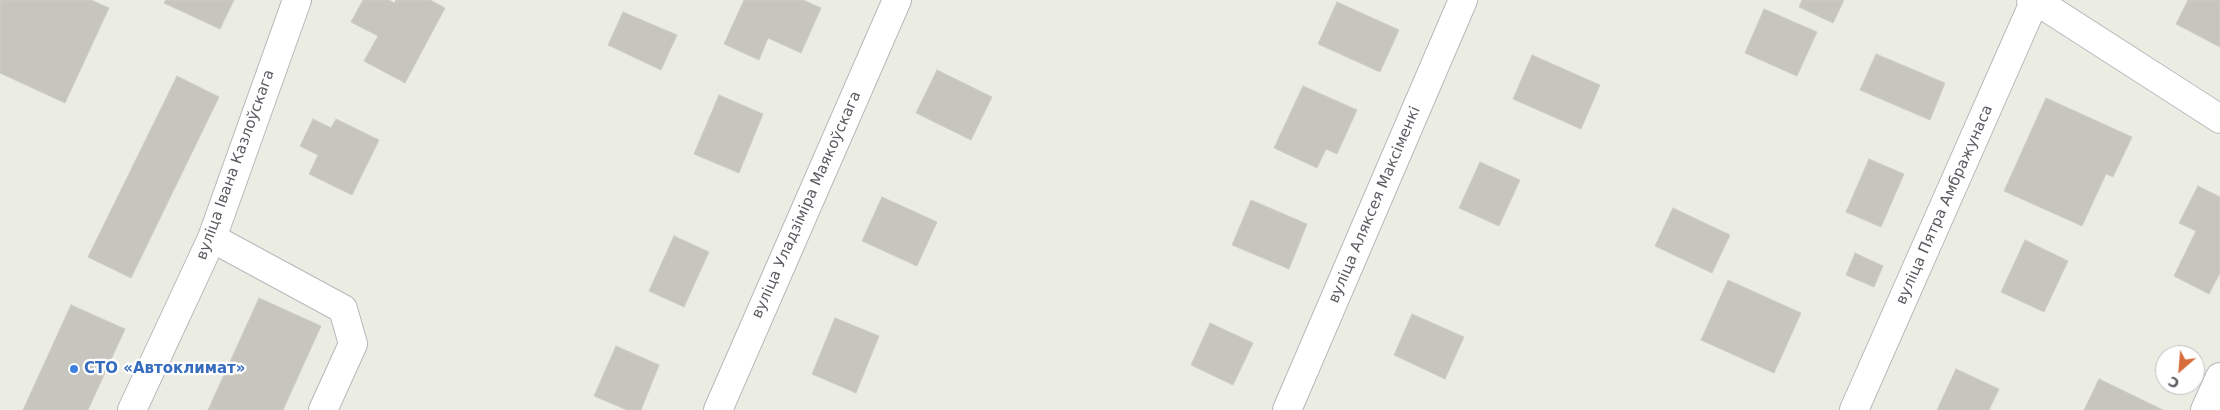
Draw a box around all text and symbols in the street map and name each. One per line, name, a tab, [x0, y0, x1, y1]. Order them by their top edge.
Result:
street label: вуліца Івана Казлоўскага	[193, 68, 279, 262]
street label: вуліца Уладзіміра Маякоўскага	[749, 89, 865, 321]
street label: вуліца Пятра Амбражунаса	[1893, 102, 1997, 308]
street label: вуліца Аляксея Максіменкі	[1325, 104, 1425, 306]
north arrow	[2155, 345, 2205, 395]
place label: СТО «Автоклимат»	[84, 360, 245, 378]
marker: СТО «Автоклимат»	[68, 363, 80, 375]
text: С	[2165, 373, 2182, 392]

